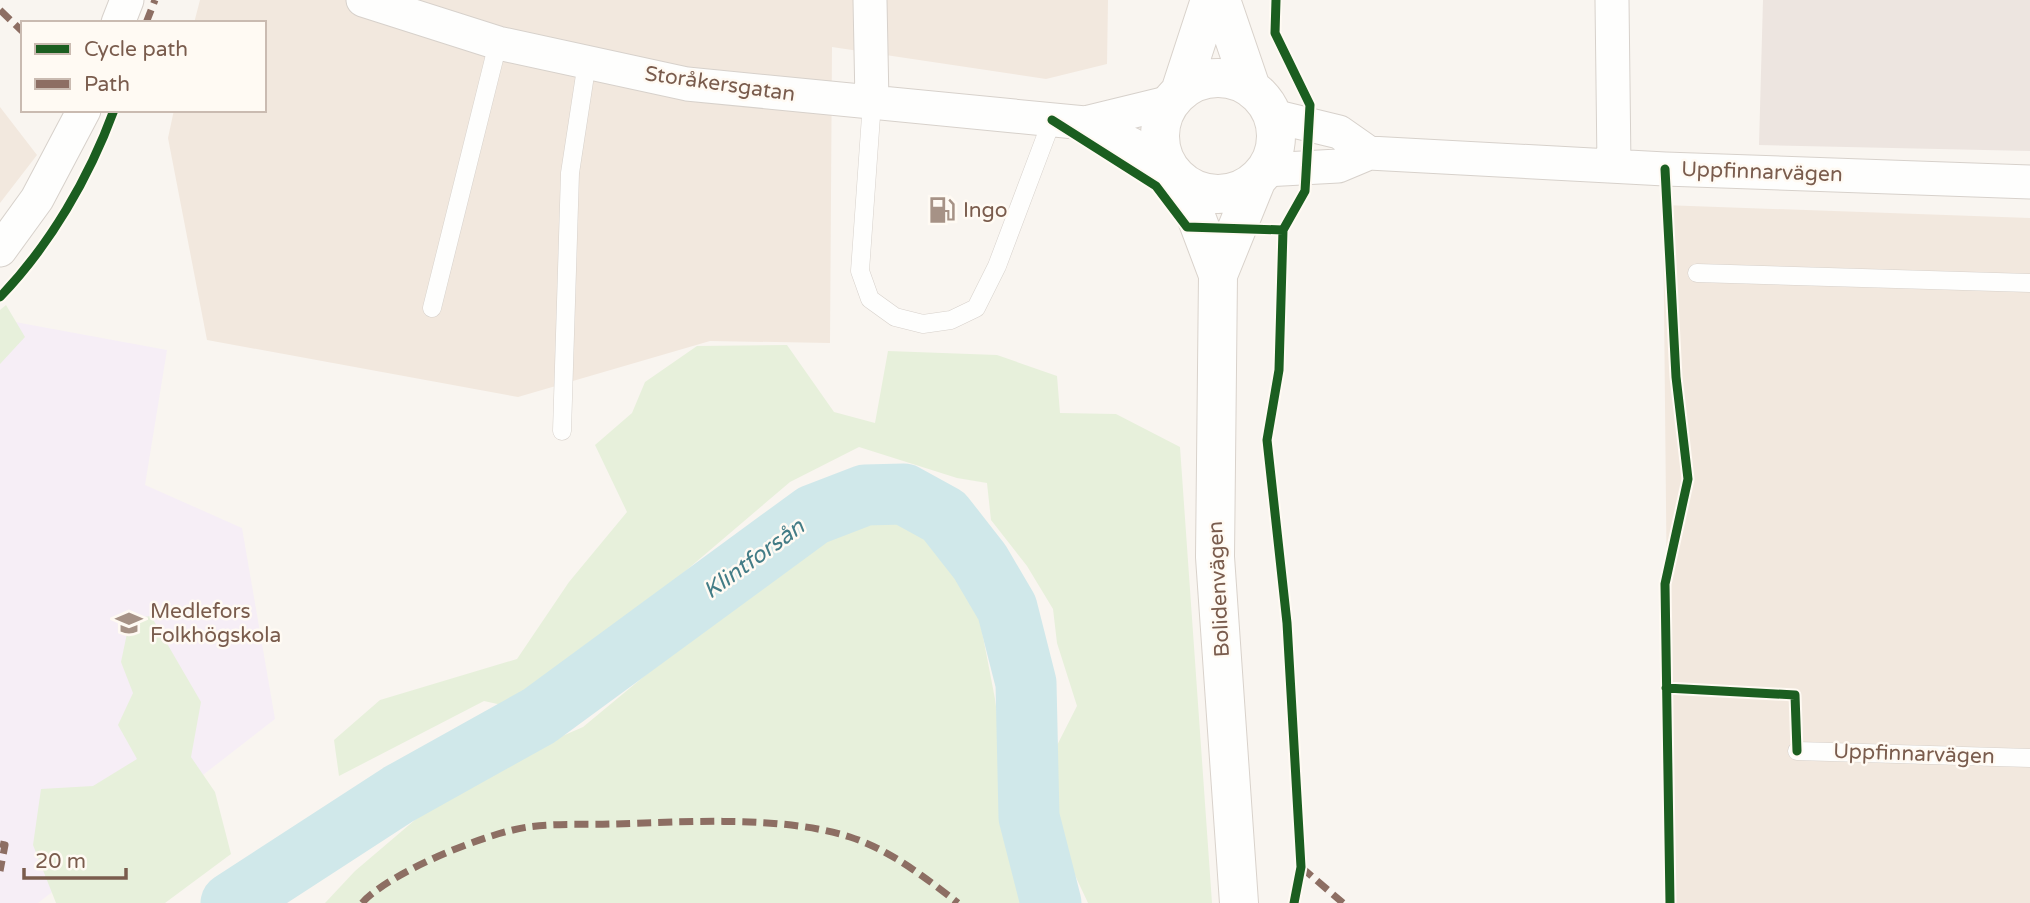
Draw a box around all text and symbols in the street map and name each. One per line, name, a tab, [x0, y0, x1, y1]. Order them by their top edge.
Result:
legend	[21, 21, 266, 112]
text: Cycle path	[84, 37, 188, 62]
street label: Storåkersgatan	[643, 61, 797, 107]
text: Path	[84, 72, 130, 97]
street label: Uppfinnarvägen	[1681, 157, 1843, 187]
fuel station icon: Ingo	[927, 195, 957, 225]
place label: Ingo	[963, 198, 1008, 223]
water label: Klintforsån	[698, 512, 811, 605]
street label: Bolidenvägen	[1203, 520, 1235, 658]
place label: Medlefors Folkhögskola	[150, 599, 281, 648]
school or university icon: Medlefors Folkhögskola	[114, 608, 144, 638]
street label: Uppfinnarvägen	[1833, 739, 1995, 769]
scale bar	[24, 836, 126, 880]
text: 20 m	[35, 849, 86, 874]

